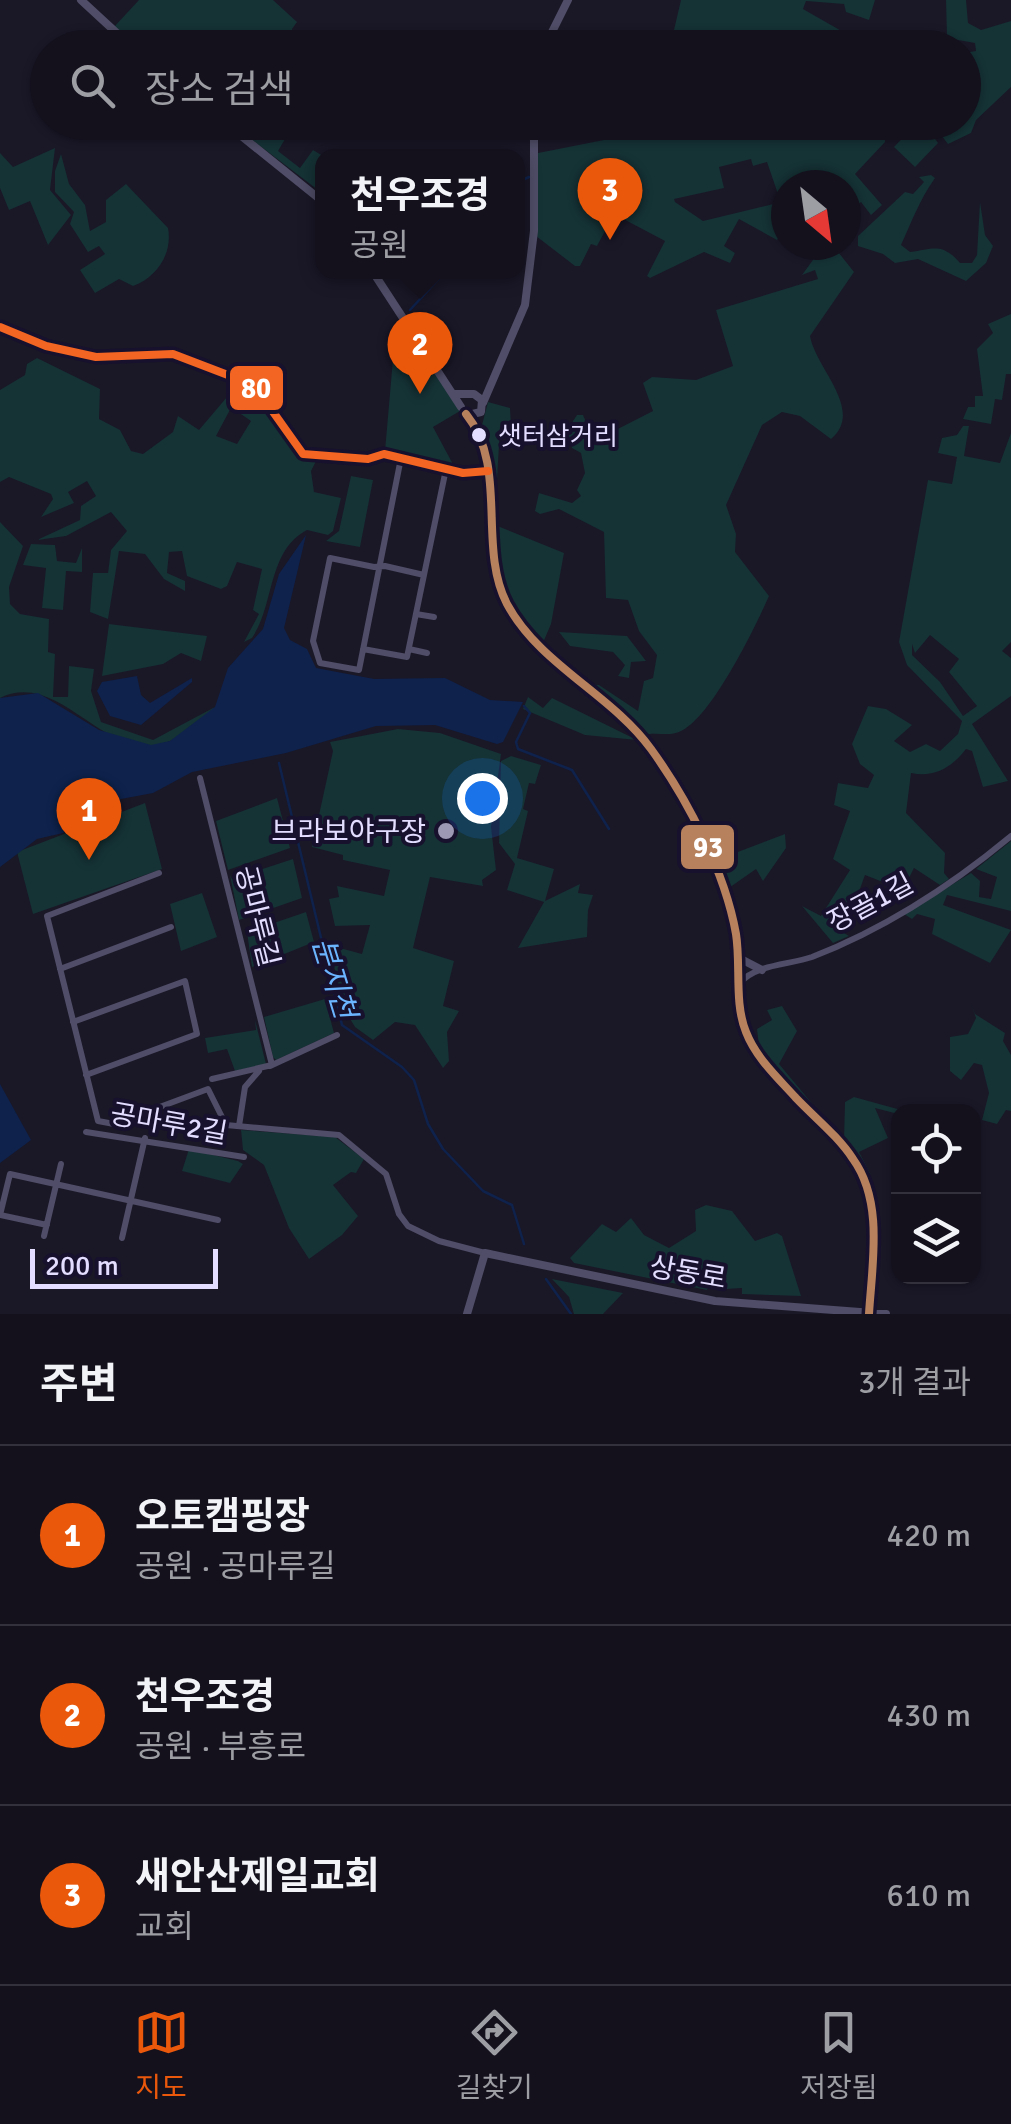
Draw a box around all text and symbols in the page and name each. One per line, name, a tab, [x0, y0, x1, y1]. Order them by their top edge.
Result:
search box	[30, 30, 981, 140]
icon: search	[65, 58, 120, 113]
text: 장소 검색	[145, 66, 293, 113]
popup	[315, 149, 525, 279]
pin: 3	[578, 158, 642, 240]
north arrow	[771, 170, 861, 260]
text: 천우조경	[350, 172, 490, 219]
text: 공원	[350, 226, 409, 265]
pin: 2	[388, 312, 452, 394]
line badge: 80	[228, 364, 285, 412]
text: 80	[241, 372, 271, 406]
place label: 샛터삼거리	[498, 421, 618, 453]
marker: 샛터삼거리	[469, 425, 489, 445]
your location	[457, 773, 508, 824]
pin: 1	[56, 778, 122, 860]
place label: 브라보야구장	[271, 815, 426, 849]
marker: 브라보야구장	[435, 820, 457, 842]
line badge: 93	[679, 823, 736, 871]
text: 93	[693, 831, 723, 865]
street label: 공마루길	[228, 862, 286, 970]
street label: 장골1길	[822, 866, 919, 940]
water label: 분지천	[304, 933, 364, 1026]
street label: 공마루2길	[108, 1097, 230, 1151]
map controls	[891, 1104, 981, 1284]
button: locate	[891, 1104, 981, 1194]
button: layers	[891, 1194, 981, 1284]
scale bar	[30, 1244, 218, 1288]
text: 200 m	[45, 1249, 119, 1283]
street label: 상동로	[647, 1250, 729, 1296]
text: 주변	[40, 1359, 117, 1410]
text: 3개 결과	[858, 1363, 971, 1402]
text: 오토캠핑장	[135, 1493, 310, 1540]
text: 1	[64, 1516, 81, 1555]
text: 420 m	[887, 1516, 971, 1555]
text: 공원 · 공마루길	[135, 1547, 335, 1586]
text: 천우조경	[135, 1673, 275, 1720]
text: 2	[64, 1696, 81, 1735]
text: 430 m	[887, 1696, 971, 1735]
text: 공원 · 부흥로	[135, 1727, 306, 1766]
text: 새안산제일교회	[135, 1853, 380, 1900]
text: 3	[64, 1876, 81, 1915]
text: 610 m	[887, 1876, 971, 1915]
text: 교회	[135, 1907, 194, 1946]
tab: 지도	[134, 2005, 189, 2105]
tab: 길찾기	[456, 2005, 533, 2105]
tab: 저장됨	[800, 2005, 877, 2105]

